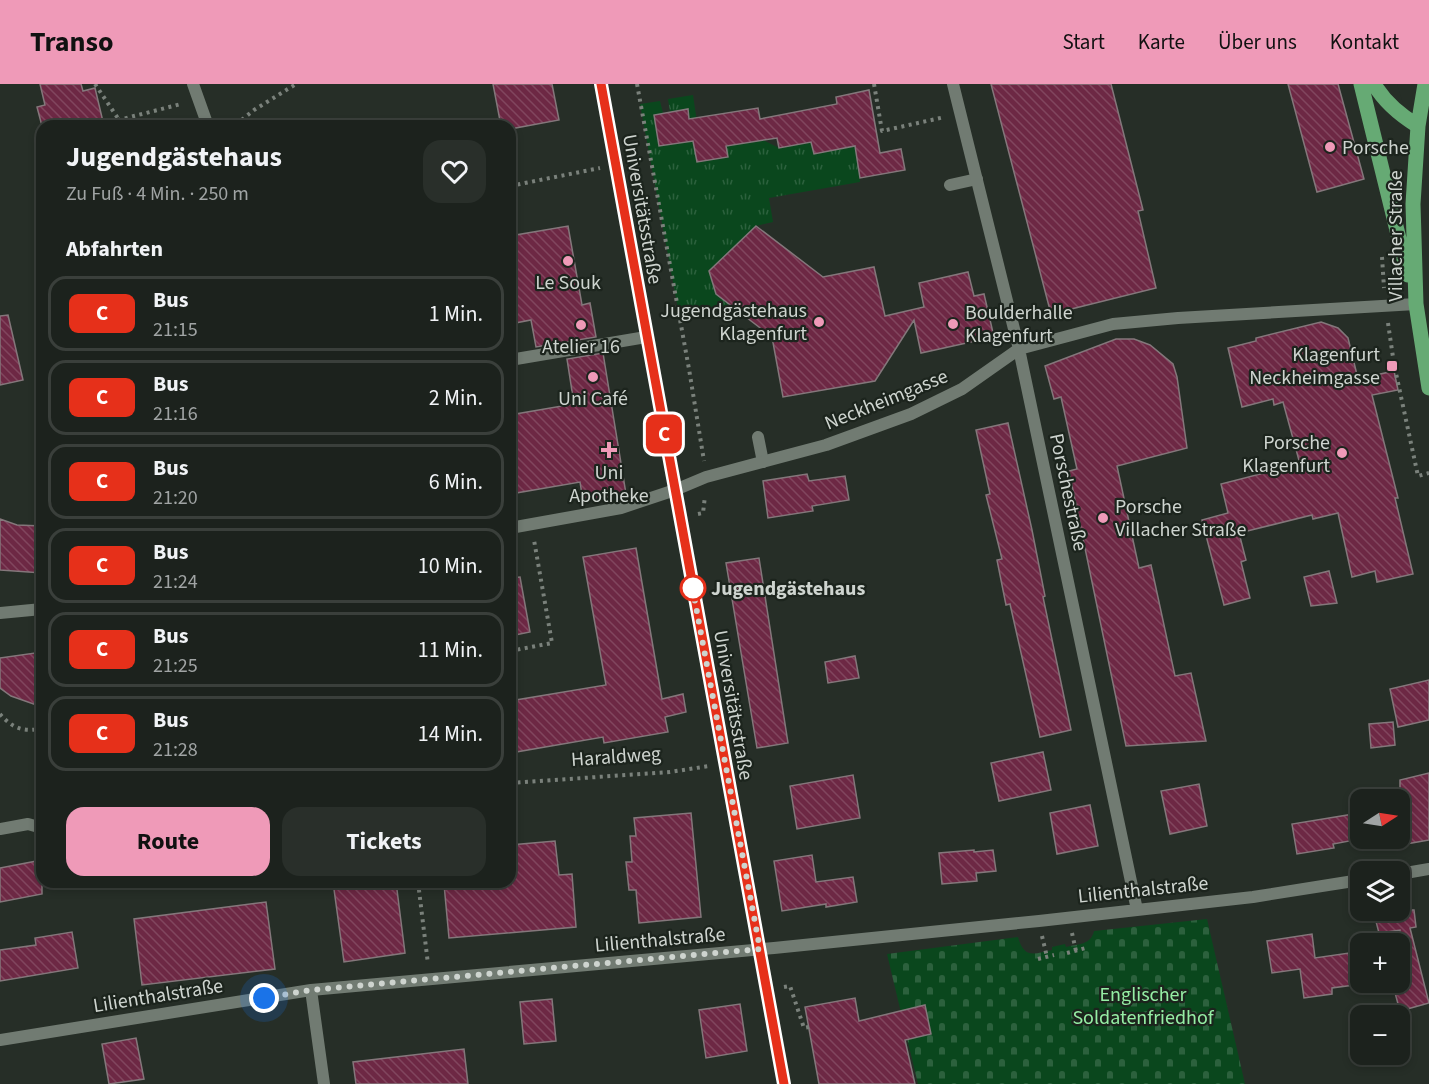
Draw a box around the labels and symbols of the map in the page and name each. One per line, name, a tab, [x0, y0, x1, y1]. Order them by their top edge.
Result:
street label: Universitätsstraße	[615, 132, 669, 286]
place label: Porsche	[1342, 134, 1409, 162]
marker: Porsche	[1323, 140, 1337, 154]
street label: Villacher Straße	[1382, 170, 1410, 302]
marker: Le Souk	[561, 254, 575, 268]
place label: Le Souk	[535, 269, 601, 297]
place label: Jugendgästehaus Klagenfurt	[660, 297, 807, 348]
place label: Boulderhalle Klagenfurt	[965, 299, 1073, 350]
marker: Jugendgästehaus Klagenfurt	[812, 315, 826, 329]
marker: Boulderhalle Klagenfurt	[946, 317, 960, 331]
marker: Atelier 16	[574, 318, 588, 332]
place label: Atelier 16	[542, 333, 620, 361]
place label: Klagenfurt Neckheimgasse	[1249, 341, 1380, 392]
marker: Klagenfurt Neckheimgasse	[1385, 359, 1399, 373]
street label: Neckheimgasse	[821, 362, 952, 437]
marker: Uni Café	[586, 370, 600, 384]
place label: Uni Café	[558, 385, 628, 413]
line badge: C	[644, 414, 684, 454]
place label: Porsche Klagenfurt	[1242, 429, 1330, 480]
street label: Porschestraße	[1042, 431, 1094, 554]
marker: Uni Apotheke	[602, 443, 616, 457]
marker: Porsche Klagenfurt	[1335, 446, 1349, 460]
place label: Uni Apotheke	[569, 459, 649, 510]
place label: Porsche Villacher Straße	[1115, 493, 1246, 544]
marker: Porsche Villacher Straße	[1096, 511, 1110, 525]
marker: Jugendgästehaus	[680, 575, 706, 601]
place label: Jugendgästehaus	[711, 575, 865, 603]
street label: Universitätsstraße	[706, 628, 760, 782]
street label: Haraldweg	[570, 740, 662, 774]
north arrow	[1350, 789, 1410, 849]
street label: Lilienthalstraße	[1076, 869, 1210, 911]
street label: Lilienthalstraße	[594, 920, 727, 960]
street label: Lilienthalstraße	[91, 972, 225, 1020]
park label: Englischer Soldatenfriedhof	[1072, 981, 1215, 1032]
your location	[249, 983, 279, 1013]

